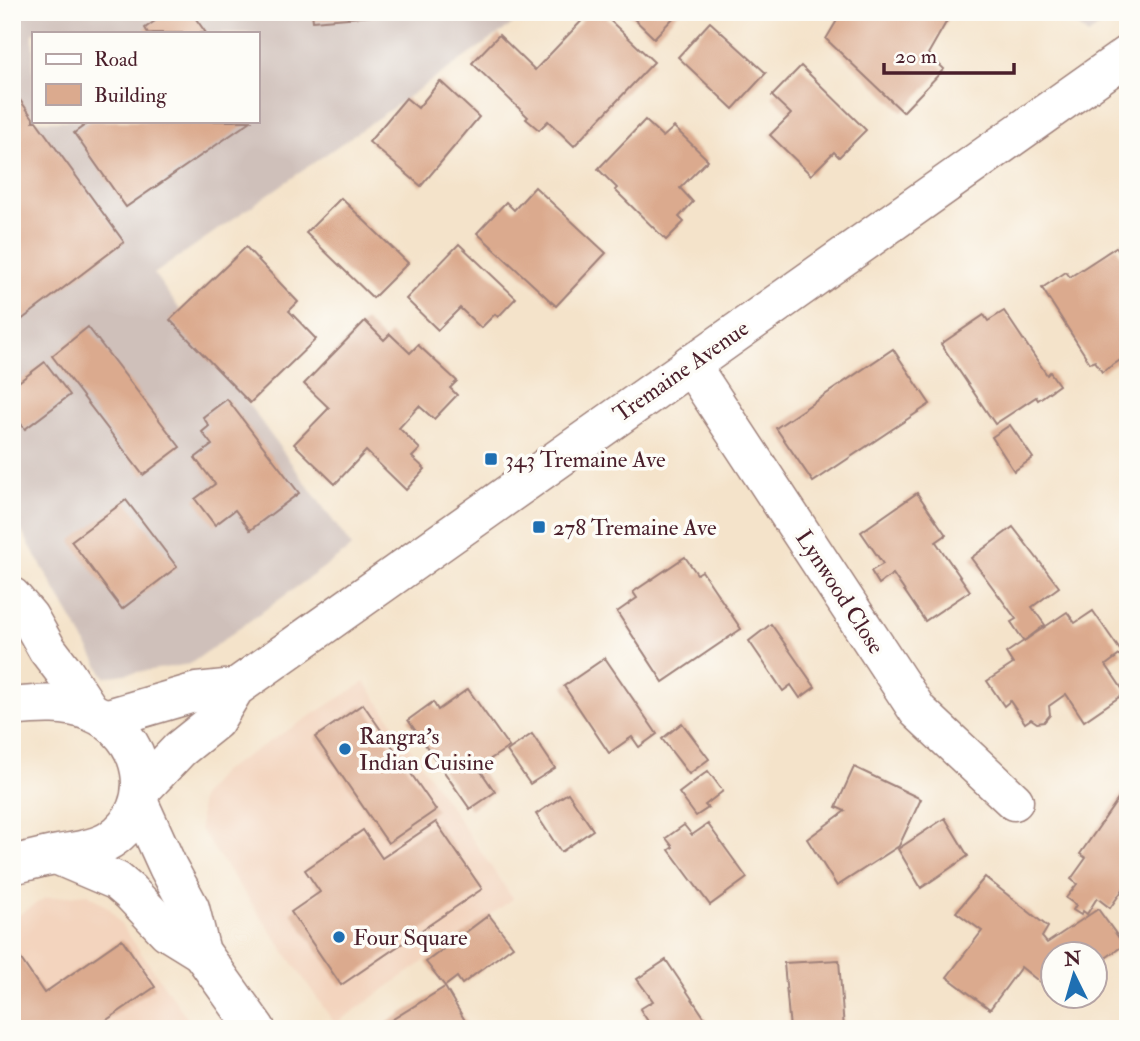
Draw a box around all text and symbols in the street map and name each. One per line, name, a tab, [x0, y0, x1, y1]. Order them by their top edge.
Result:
legend	[32, 32, 259, 122]
scale bar	[884, 32, 1014, 76]
text: 20 m	[895, 43, 937, 70]
text: Road	[94, 46, 139, 73]
text: Building	[94, 82, 167, 109]
street label: Tremaine Avenue	[608, 313, 755, 428]
place label: 343 Tremaine Ave	[505, 445, 666, 474]
marker: 343 Tremaine Ave	[483, 451, 499, 467]
place label: 278 Tremaine Ave	[553, 513, 717, 542]
marker: 278 Tremaine Ave	[531, 519, 547, 535]
street label: Lynwood Close	[789, 525, 891, 660]
place label: Rangra's Indian Cuisine	[359, 722, 494, 777]
marker: Rangra's Indian Cuisine	[337, 741, 353, 757]
place label: Four Square	[353, 923, 468, 952]
marker: Four Square	[331, 929, 347, 945]
north arrow	[1038, 940, 1108, 1010]
text: N	[1062, 946, 1083, 972]

